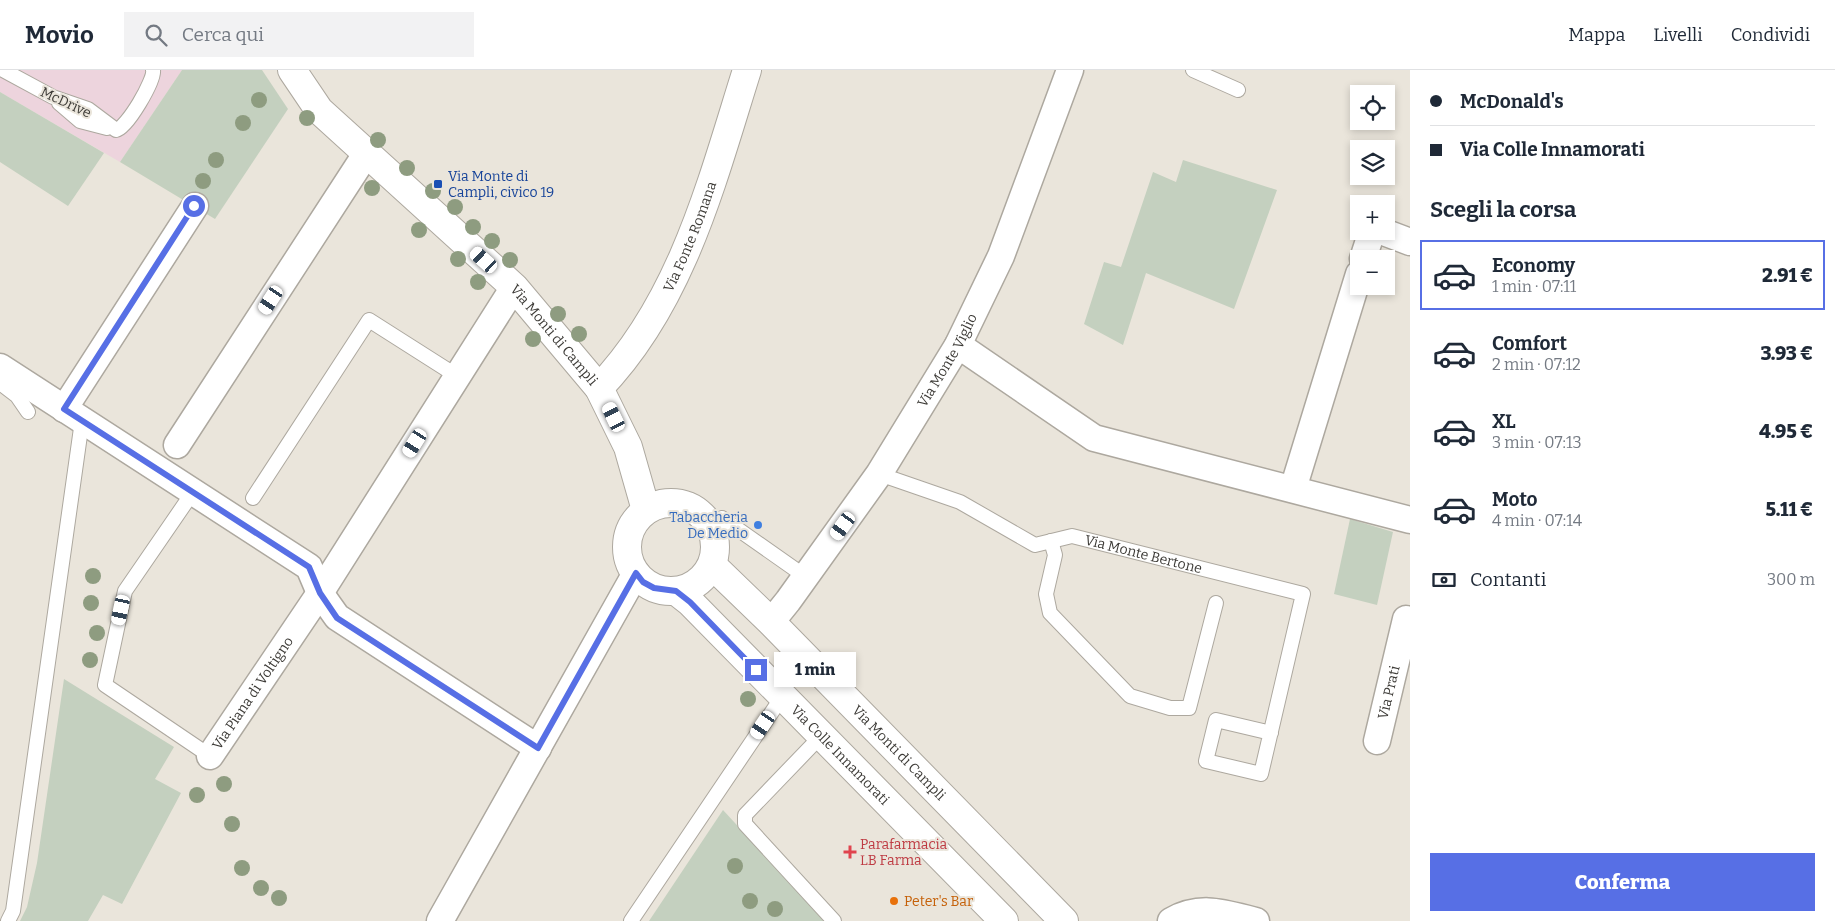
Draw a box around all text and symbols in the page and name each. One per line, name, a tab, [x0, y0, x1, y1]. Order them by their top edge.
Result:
search box	[124, 12, 474, 57]
text: Movio	[25, 21, 94, 49]
icon: search	[142, 21, 170, 49]
text: Cerca qui	[182, 23, 264, 46]
text: Mappa	[1568, 24, 1625, 46]
text: Livelli	[1653, 24, 1703, 46]
text: Condividi	[1731, 24, 1810, 46]
street label: McDrive	[38, 83, 94, 122]
map controls	[1350, 85, 1395, 295]
button: locate	[1350, 85, 1395, 130]
text: McDonald's	[1460, 90, 1564, 113]
text: Via Colle Innamorati	[1460, 138, 1645, 161]
button: layers	[1350, 140, 1395, 185]
place label: Via Monte di Campli, civico 19	[448, 168, 554, 201]
marker: Via Monte di Campli, civico 19	[432, 178, 444, 190]
street label: Via Fonte Romana	[660, 179, 720, 295]
route start	[183, 195, 205, 217]
button: +	[1350, 195, 1395, 240]
text: Scegli la corsa	[1430, 196, 1576, 223]
car	[467, 244, 500, 276]
button: −	[1350, 250, 1395, 295]
icon: car	[1432, 253, 1477, 298]
text: Economy	[1492, 254, 1575, 277]
text: 2.91 €	[1762, 264, 1813, 287]
text: 1 min · 07:11	[1492, 277, 1576, 296]
street label: Via Monti di Campli	[507, 281, 601, 389]
car	[256, 283, 285, 317]
street label: Via Monte Viglio	[914, 311, 981, 410]
icon: car	[1432, 331, 1477, 376]
text: Comfort	[1492, 332, 1567, 355]
text: 3.93 €	[1760, 342, 1813, 365]
text: 2 min · 07:12	[1492, 355, 1581, 374]
car	[600, 400, 627, 434]
icon: car	[1432, 409, 1477, 454]
text: XL	[1492, 410, 1516, 433]
text: 4.95 €	[1759, 420, 1813, 443]
car	[400, 426, 429, 460]
text: 3 min · 07:13	[1492, 433, 1582, 452]
icon: car	[1432, 487, 1477, 532]
text: Moto	[1492, 488, 1538, 511]
text: 5.11 €	[1765, 498, 1813, 521]
place label: Tabaccheria De Medio	[669, 509, 748, 542]
car	[828, 509, 857, 543]
text: 4 min · 07:14	[1492, 511, 1582, 530]
marker: Tabaccheria De Medio	[752, 519, 764, 531]
street label: Via Monte Bertone	[1083, 532, 1204, 577]
icon: cash	[1430, 566, 1458, 594]
text: Contanti	[1470, 568, 1546, 591]
text: 300 m	[1767, 570, 1815, 589]
car	[110, 594, 131, 626]
street label: Via Piana di Voltigno	[209, 634, 297, 753]
callout: 1 min	[774, 652, 856, 688]
route end	[745, 659, 767, 681]
text: 1 min	[795, 660, 835, 679]
street label: Via Prati	[1374, 664, 1404, 721]
street label: Via Colle Innamorati	[787, 702, 893, 808]
street label: Via Monti di Campli	[848, 702, 949, 804]
car	[748, 708, 777, 742]
place label: Parafarmacia LB Farma	[860, 836, 947, 869]
marker: Parafarmacia LB Farma	[844, 846, 856, 858]
button: Conferma	[1430, 853, 1815, 911]
place label: Peter's Bar	[904, 893, 973, 910]
marker: Peter's Bar	[888, 895, 900, 907]

